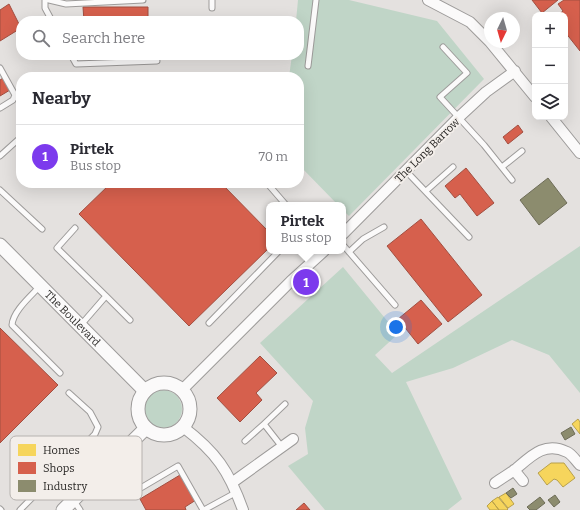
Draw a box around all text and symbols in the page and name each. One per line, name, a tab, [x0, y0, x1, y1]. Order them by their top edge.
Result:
north arrow	[484, 12, 520, 48]
map controls	[532, 12, 568, 120]
button: +	[532, 12, 568, 48]
search box	[16, 16, 304, 60]
icon: search	[30, 27, 52, 49]
text: Search here	[62, 29, 145, 47]
button: −	[532, 48, 568, 84]
button: layers	[532, 84, 568, 120]
text: Nearby	[32, 88, 91, 109]
street label: The Long Barrow	[392, 115, 463, 185]
text: Pirtek	[70, 140, 114, 158]
text: 1	[42, 149, 48, 164]
text: 70 m	[258, 149, 288, 164]
text: Bus stop	[70, 158, 121, 173]
popup	[266, 202, 346, 254]
text: Pirtek	[280, 212, 324, 230]
text: Bus stop	[280, 230, 332, 245]
pin: 1	[293, 267, 319, 297]
street label: The Boulevard	[42, 288, 103, 349]
your location	[386, 317, 406, 337]
legend	[10, 436, 142, 500]
text: Homes	[43, 444, 80, 457]
text: Shops	[43, 462, 75, 475]
text: Industry	[43, 480, 87, 493]

